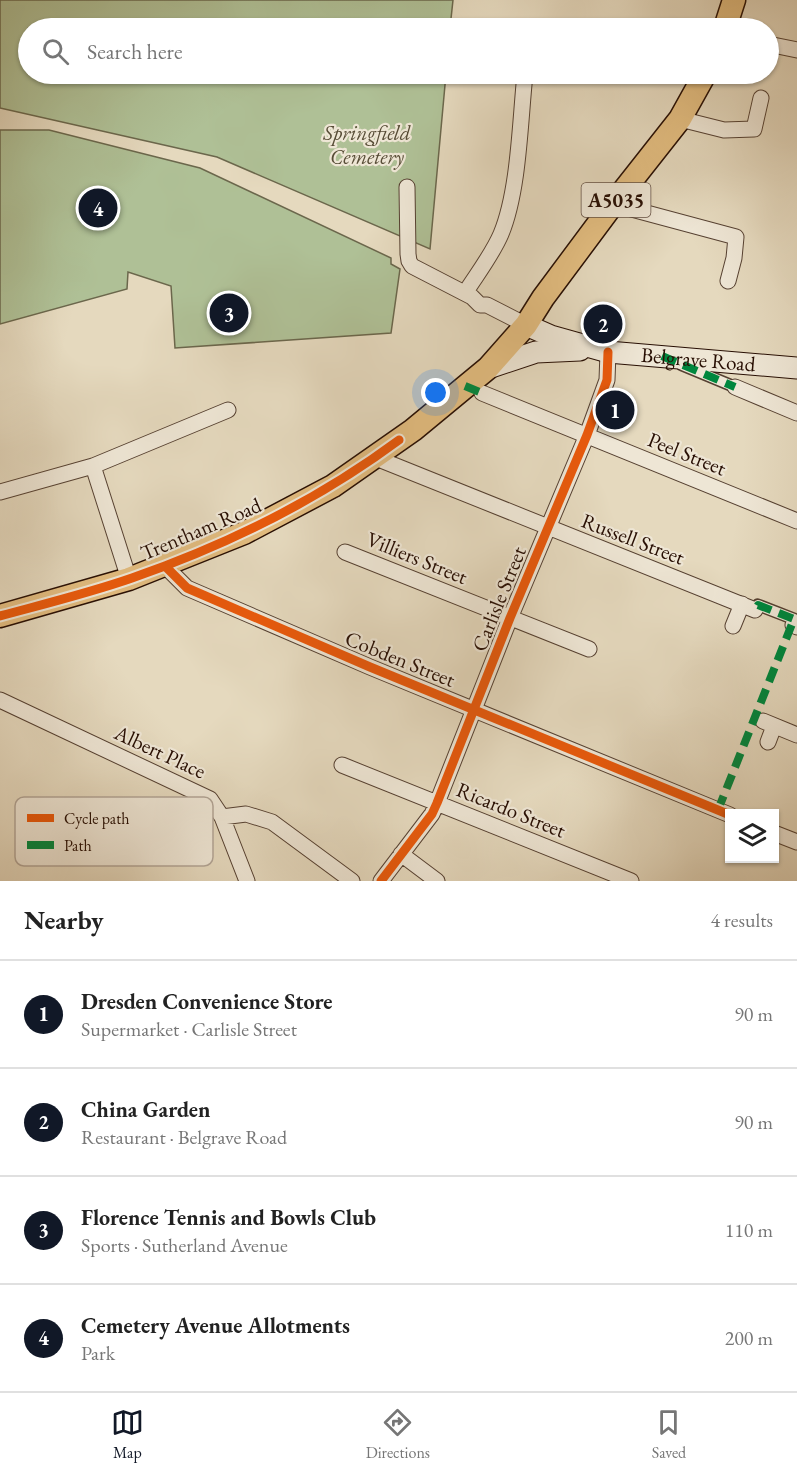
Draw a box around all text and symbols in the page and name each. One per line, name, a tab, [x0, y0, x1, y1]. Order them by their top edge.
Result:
search box	[18, 18, 779, 84]
icon: search	[39, 35, 72, 68]
text: Search here	[87, 37, 182, 66]
park label: Springfield Cemetery	[322, 119, 411, 170]
road number: A5035	[582, 183, 650, 217]
pin: 4	[78, 186, 118, 230]
pin: 3	[210, 290, 248, 336]
pin: 2	[584, 302, 622, 346]
street label: Belgrave Road	[640, 341, 757, 377]
your location	[421, 378, 450, 407]
pin: 1	[596, 388, 634, 432]
street label: Peel Street	[644, 426, 731, 482]
street label: Trentham Road	[136, 491, 266, 566]
street label: Russell Street	[578, 507, 689, 571]
street label: Villiers Street	[363, 525, 472, 590]
street label: Carlisle Street	[465, 542, 532, 655]
street label: Cobden Street	[341, 624, 460, 693]
street label: Albert Place	[109, 718, 210, 784]
street label: Ricardo Street	[453, 775, 570, 844]
legend	[15, 797, 213, 866]
text: Cycle path	[64, 808, 129, 829]
map controls	[725, 809, 779, 863]
button: layers	[725, 809, 779, 863]
text: Path	[64, 835, 92, 856]
text: Nearby	[24, 903, 104, 937]
text: 4 results	[710, 907, 773, 933]
text: Dresden Convenience Store	[81, 987, 333, 1016]
text: 1	[38, 1001, 49, 1027]
text: 90 m	[734, 1001, 773, 1027]
text: Supermarket · Carlisle Street	[81, 1016, 297, 1042]
text: China Garden	[81, 1095, 210, 1124]
text: 2	[38, 1109, 49, 1135]
text: 90 m	[734, 1109, 773, 1135]
text: Restaurant · Belgrave Road	[81, 1124, 287, 1150]
text: Florence Tennis and Bowls Club	[81, 1203, 376, 1232]
text: 3	[38, 1217, 49, 1243]
text: 110 m	[725, 1217, 773, 1243]
text: Sports · Sutherland Avenue	[81, 1232, 288, 1258]
text: Cemetery Avenue Allotments	[81, 1311, 350, 1340]
text: 4	[38, 1325, 49, 1351]
text: 200 m	[725, 1325, 773, 1351]
text: Park	[81, 1340, 115, 1366]
tab: Map	[111, 1406, 144, 1463]
tab: Directions	[366, 1406, 430, 1463]
tab: Saved	[652, 1406, 686, 1463]

